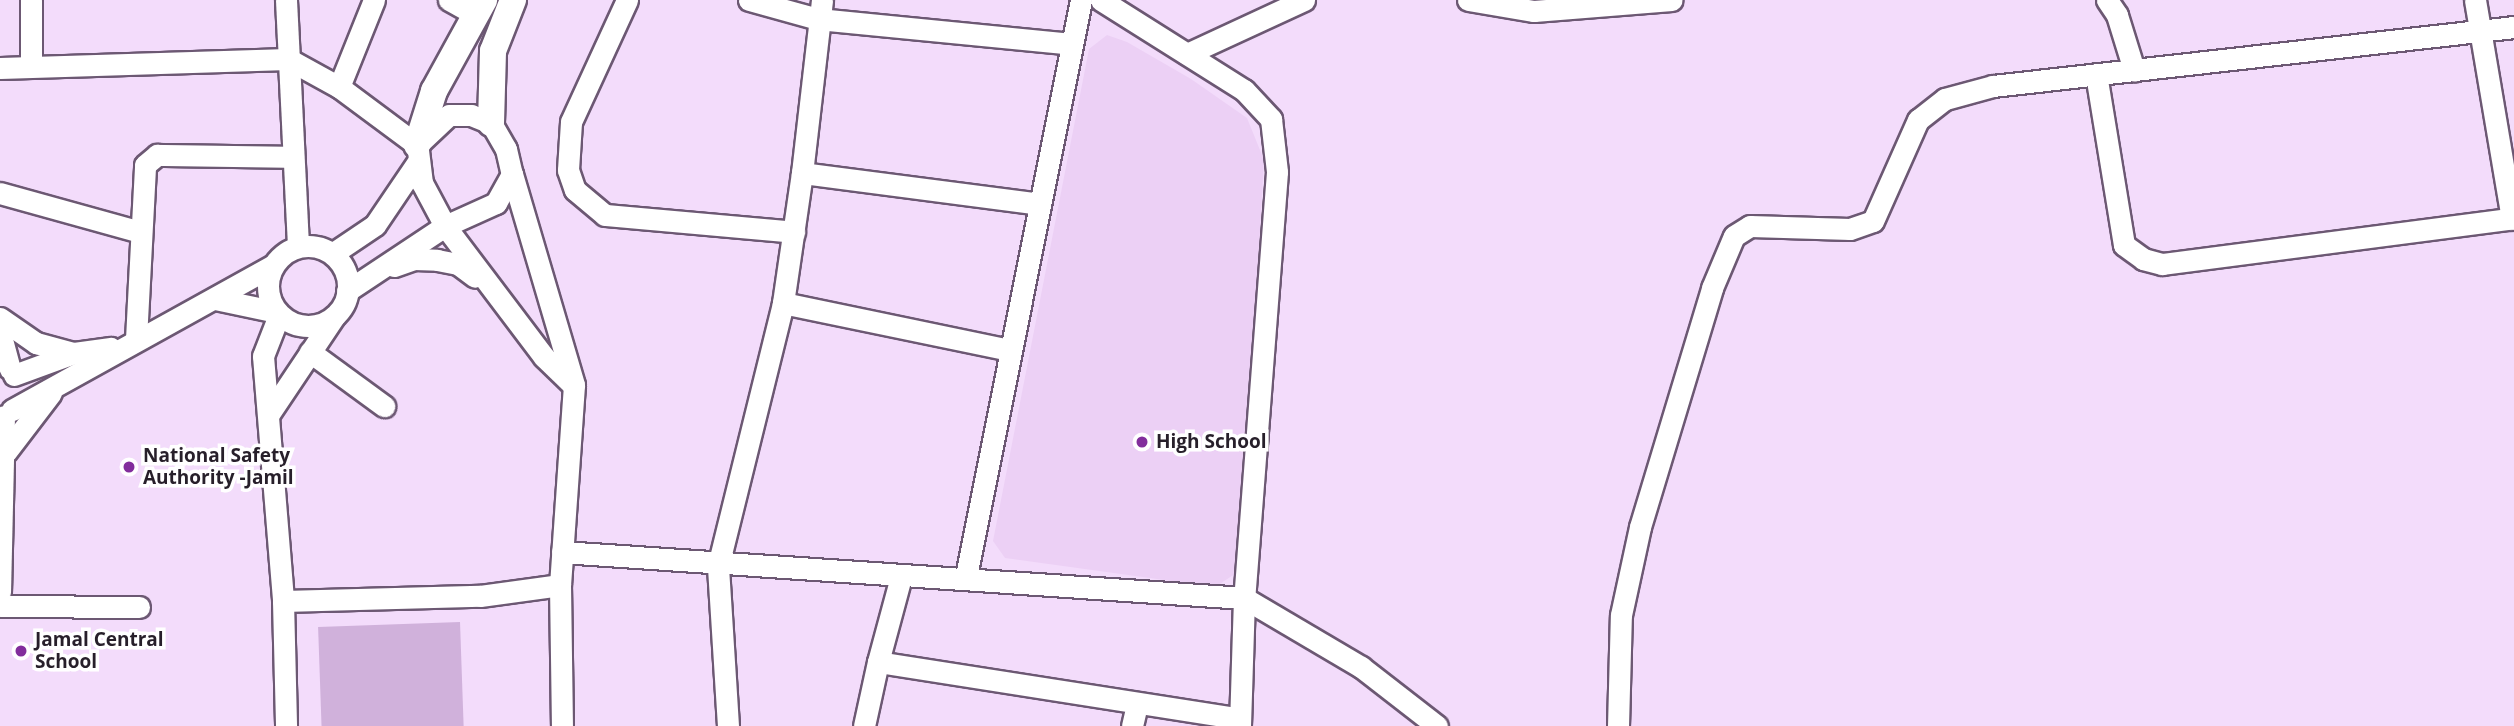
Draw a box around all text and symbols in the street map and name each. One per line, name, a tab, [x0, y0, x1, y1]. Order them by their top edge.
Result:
place label: High School	[1156, 431, 1267, 453]
marker: High School	[1134, 434, 1150, 450]
place label: National Safety Authority -Jamil	[143, 445, 294, 489]
marker: National Safety Authority -Jamil	[121, 459, 137, 475]
place label: Jamal Central School	[35, 629, 164, 673]
marker: Jamal Central School	[13, 643, 29, 659]

